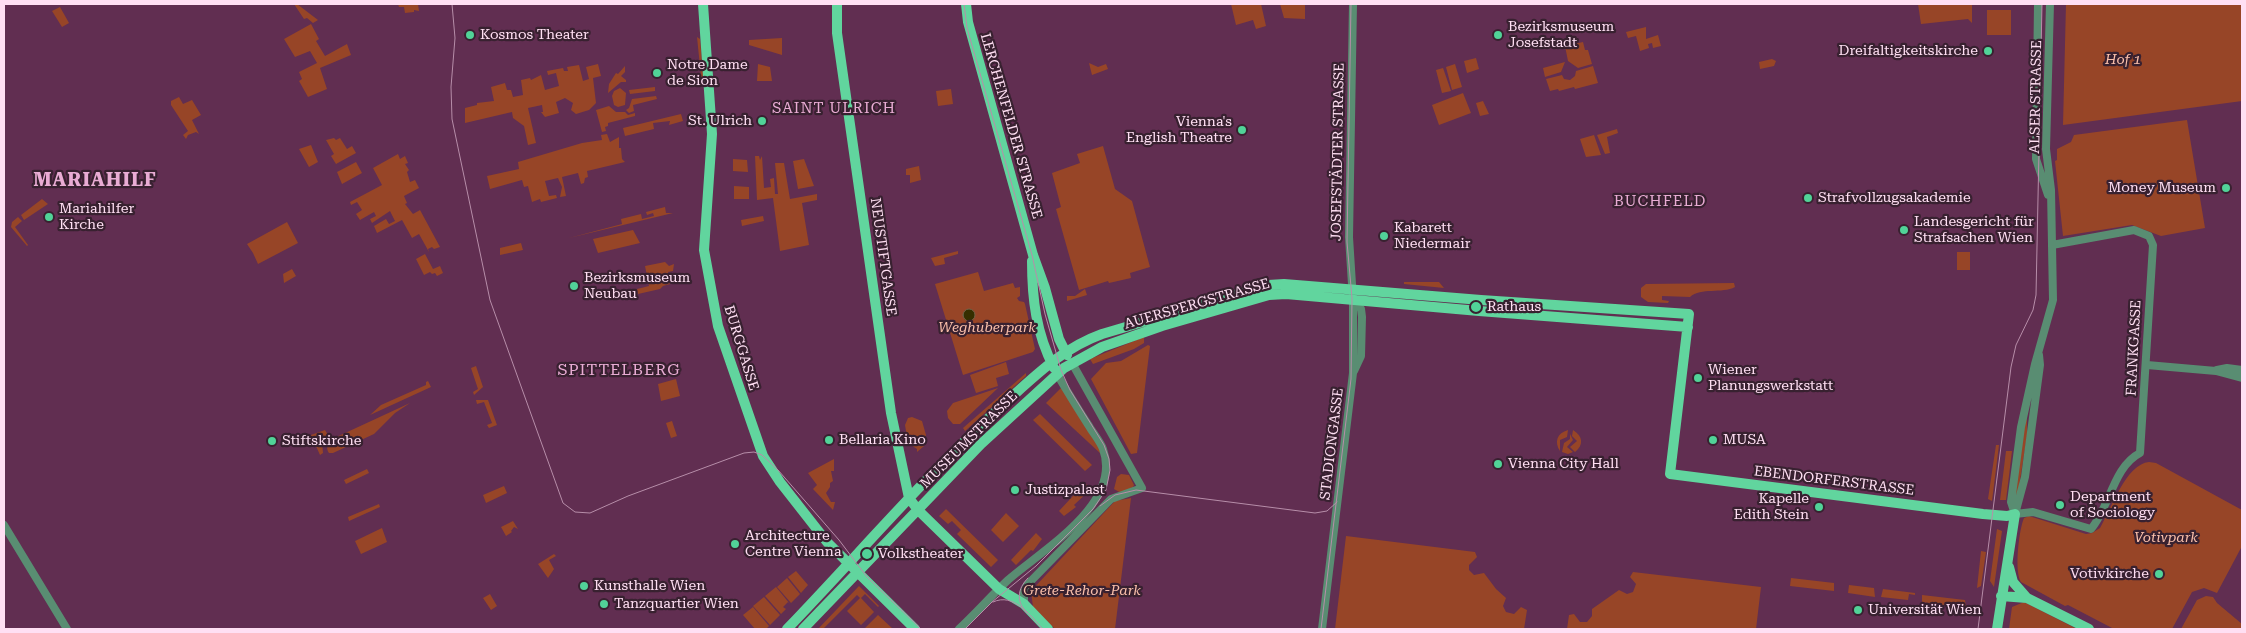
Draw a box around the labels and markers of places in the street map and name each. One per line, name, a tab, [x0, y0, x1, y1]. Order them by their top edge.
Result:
place label: Bezirksmuseum Josefstadt	[1508, 19, 1614, 52]
place label: Kosmos Theater	[480, 27, 589, 43]
marker: Kosmos Theater	[464, 29, 476, 41]
marker: Bezirksmuseum Josefstadt	[1492, 29, 1504, 41]
place label: Dreifaltigkeitskirche	[1839, 43, 1978, 59]
marker: Dreifaltigkeitskirche	[1982, 45, 1994, 57]
place label: Notre Dame de Sion	[667, 57, 748, 90]
marker: Notre Dame de Sion	[651, 67, 663, 79]
place label: St. Ulrich	[688, 113, 752, 129]
place label: Vienna's English Theatre	[1126, 114, 1232, 146]
marker: St. Ulrich	[756, 115, 768, 127]
marker: Vienna's English Theatre	[1236, 124, 1248, 136]
place label: Money Museum	[2108, 180, 2216, 196]
marker: Money Museum	[2220, 182, 2232, 194]
place label: Strafvollzugsakademie	[1818, 190, 1971, 206]
marker: Strafvollzugsakademie	[1802, 192, 1814, 204]
place label: Mariahilfer Kirche	[59, 201, 134, 233]
marker: Mariahilfer Kirche	[43, 211, 55, 223]
place label: Landesgericht für Strafsachen Wien	[1914, 214, 2034, 246]
place label: Kabarett Niedermair	[1394, 220, 1470, 252]
marker: Landesgericht für Strafsachen Wien	[1898, 224, 1910, 236]
marker: Kabarett Niedermair	[1378, 230, 1390, 242]
place label: Bezirksmuseum Neubau	[584, 270, 690, 302]
marker: Bezirksmuseum Neubau	[568, 280, 580, 292]
place label: Rathaus	[1487, 299, 1541, 315]
marker: Rathaus	[1469, 300, 1483, 314]
place label: Wiener Planungswerkstatt	[1708, 362, 1833, 394]
marker: Wiener Planungswerkstatt	[1692, 372, 1704, 384]
place label: Bellaria Kino	[839, 432, 926, 448]
place label: MUSA	[1723, 432, 1766, 448]
place label: Stiftskirche	[282, 433, 361, 449]
marker: Bellaria Kino	[823, 434, 835, 446]
marker: MUSA	[1707, 434, 1719, 446]
marker: Stiftskirche	[266, 435, 278, 447]
place label: Vienna City Hall	[1508, 456, 1619, 472]
marker: Vienna City Hall	[1492, 458, 1504, 470]
place label: Justizpalast	[1025, 482, 1105, 498]
marker: Justizpalast	[1009, 484, 1021, 496]
place label: Department of Sociology	[2070, 489, 2155, 522]
place label: Kapelle Edith Stein	[1734, 491, 1809, 524]
marker: Department of Sociology	[2054, 499, 2066, 511]
marker: Kapelle Edith Stein	[1813, 501, 1825, 513]
place label: Architecture Centre Vienna	[745, 528, 841, 560]
marker: Architecture Centre Vienna	[729, 538, 741, 550]
place label: Volkstheater	[878, 546, 963, 562]
marker: Volkstheater	[860, 547, 874, 561]
place label: Votivkirche	[2070, 566, 2149, 582]
marker: Votivkirche	[2153, 568, 2165, 580]
place label: Kunsthalle Wien	[594, 578, 705, 594]
marker: Kunsthalle Wien	[578, 580, 590, 592]
place label: Tanzquartier Wien	[614, 596, 739, 612]
marker: Tanzquartier Wien	[598, 598, 610, 610]
place label: Universität Wien	[1868, 602, 1982, 618]
marker: Universität Wien	[1852, 604, 1864, 616]

